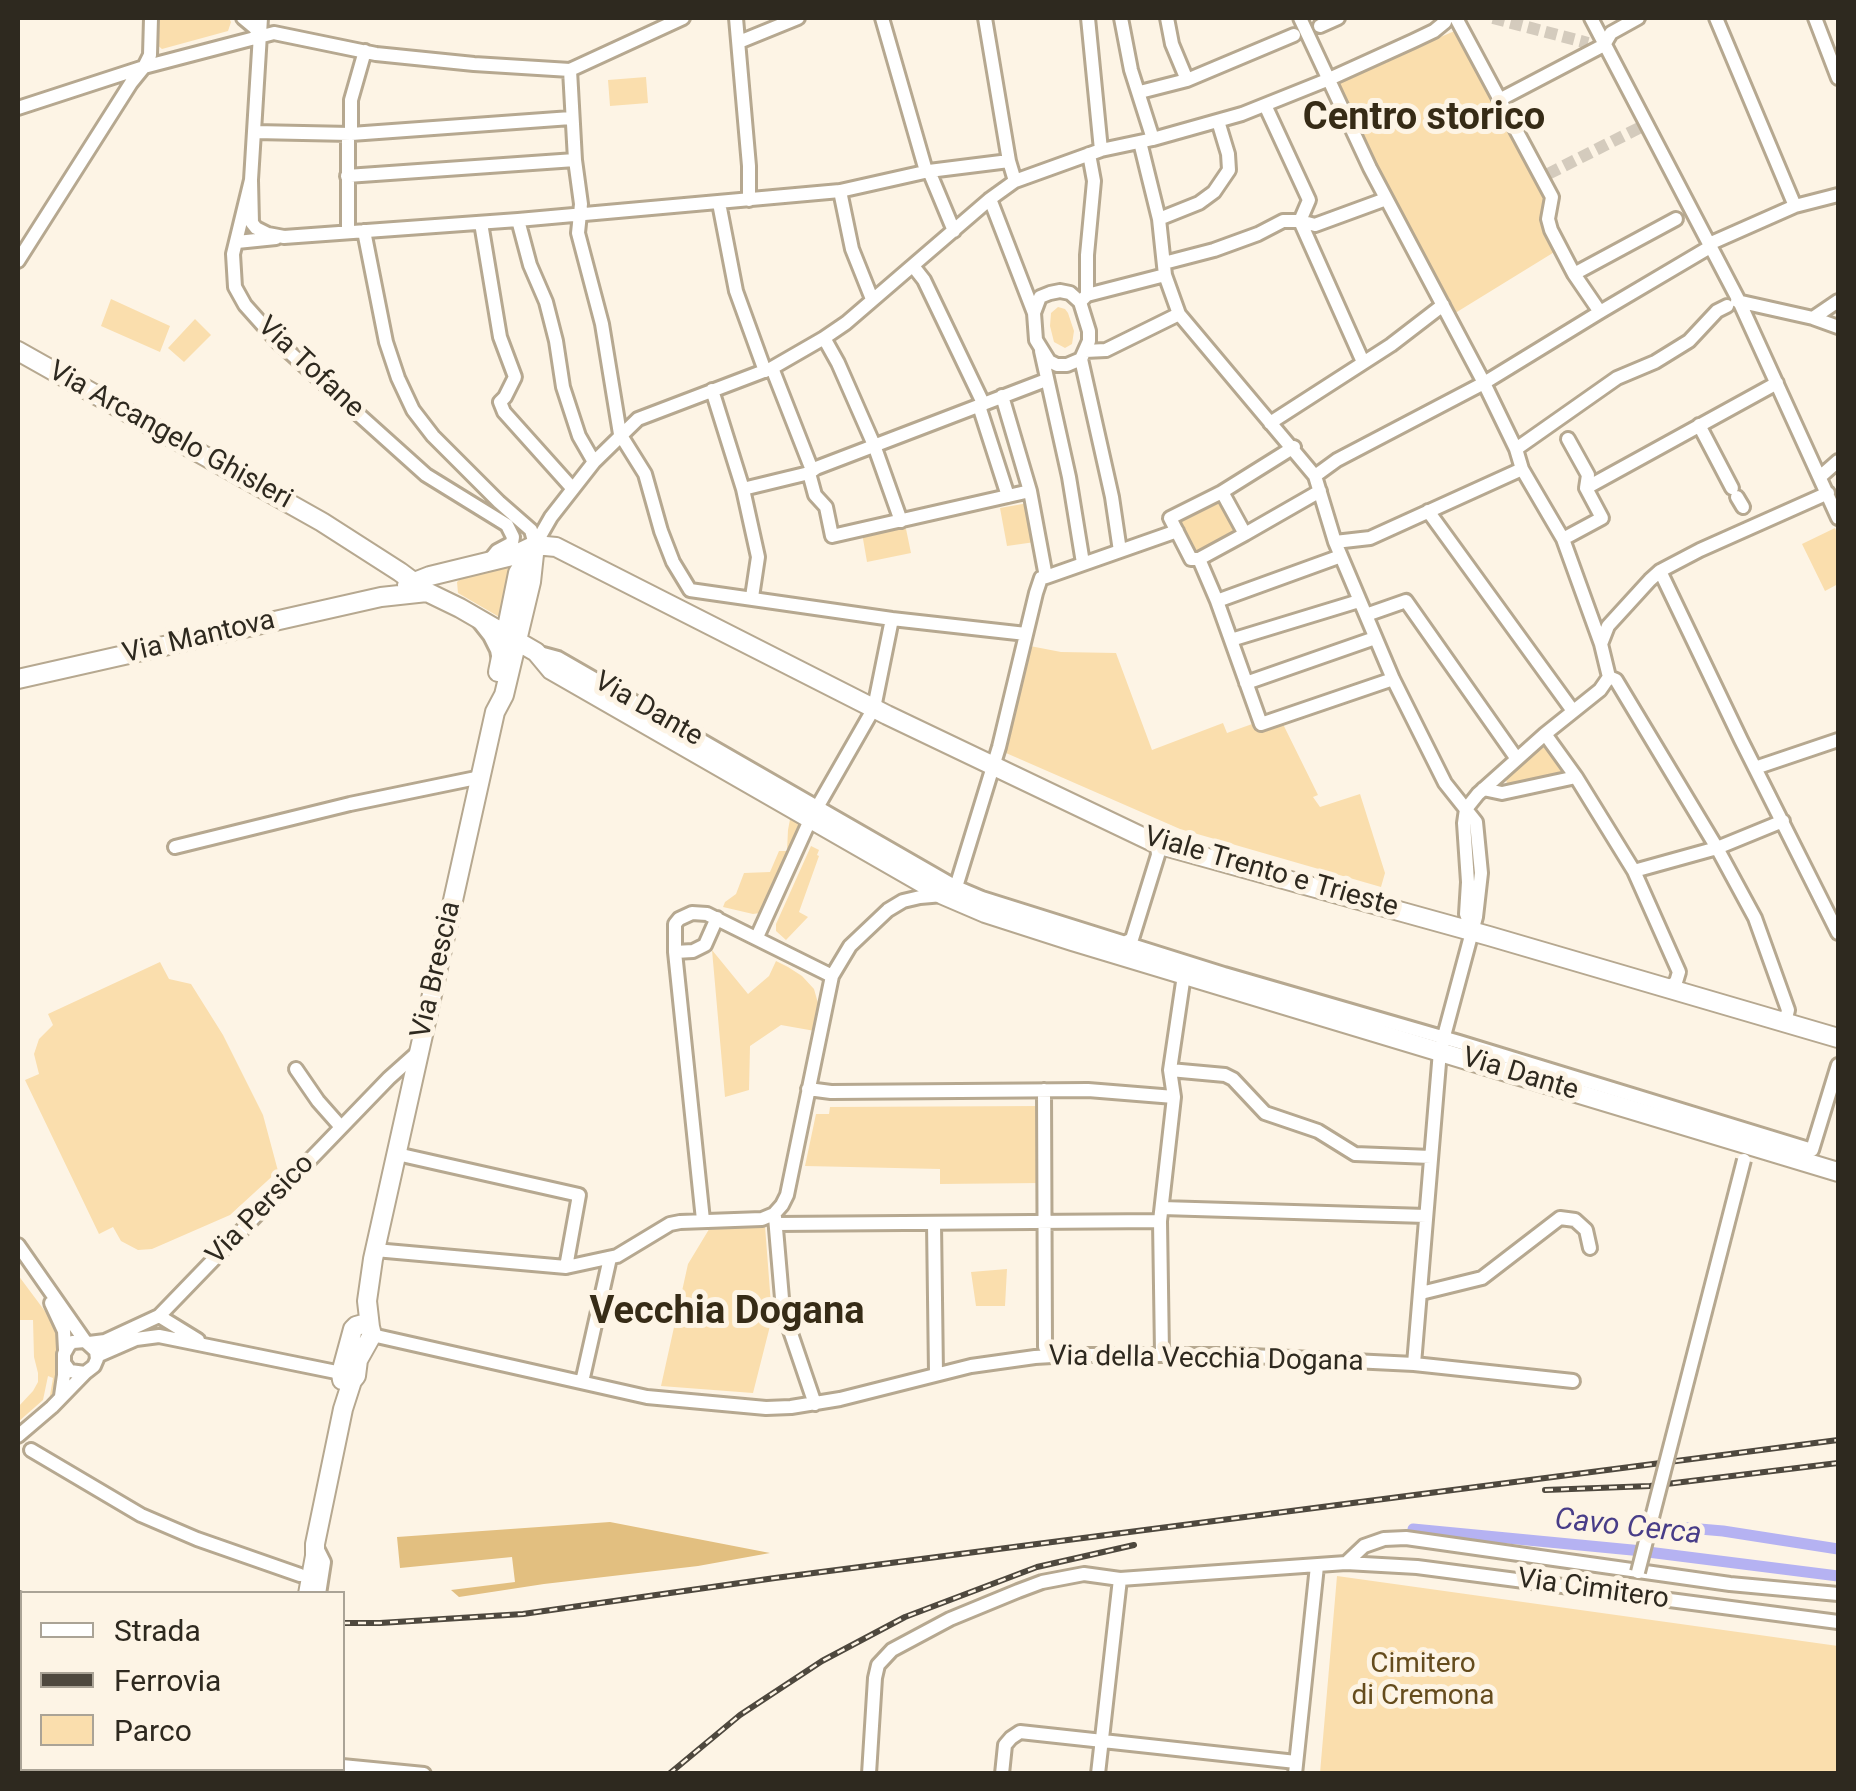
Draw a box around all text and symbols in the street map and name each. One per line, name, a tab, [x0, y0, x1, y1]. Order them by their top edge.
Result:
district label: Centro storico	[1303, 96, 1545, 142]
street label: Via Tofane	[250, 310, 370, 426]
street label: Via Arcangelo Ghisleri	[42, 355, 298, 517]
street label: Via Mantova	[120, 604, 278, 672]
street label: Via Dante	[588, 665, 708, 755]
street label: Viale Trento e Trieste	[1140, 821, 1402, 925]
street label: Via Brescia	[405, 898, 469, 1042]
street label: Via Dante	[1458, 1041, 1582, 1109]
street label: Via Persico	[200, 1148, 322, 1272]
district label: Vecchia Dogana	[589, 1290, 865, 1336]
street label: Via della Vecchia Dogana	[1048, 1340, 1364, 1380]
water label: Cavo Cerca	[1553, 1502, 1703, 1554]
street label: Via Cimitero	[1515, 1563, 1671, 1617]
legend	[20, 1591, 345, 1771]
text: Strada	[114, 1613, 201, 1648]
park label: Cimitero di Cremona	[1351, 1648, 1495, 1714]
text: Ferrovia	[114, 1663, 221, 1698]
text: Parco	[114, 1713, 192, 1748]

